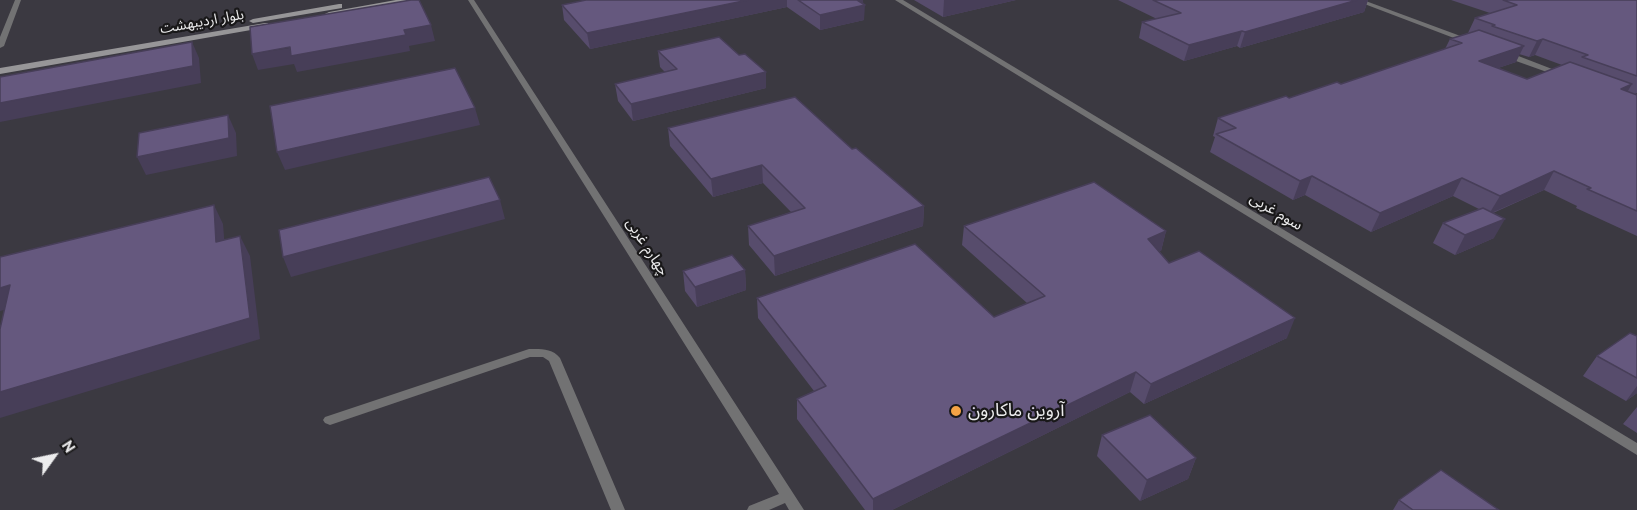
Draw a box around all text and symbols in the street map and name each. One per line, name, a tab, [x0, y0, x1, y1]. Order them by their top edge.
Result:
street label: بلوار اردیبهشت	[159, 6, 245, 38]
street label: سوم غربی	[1246, 189, 1306, 235]
street label: چهارم غربی	[622, 215, 672, 279]
place label: آروین ماکارون	[968, 400, 1065, 422]
marker: آروین ماکارون	[949, 404, 963, 418]
north arrow	[24, 426, 84, 486]
text: N	[58, 436, 80, 456]

